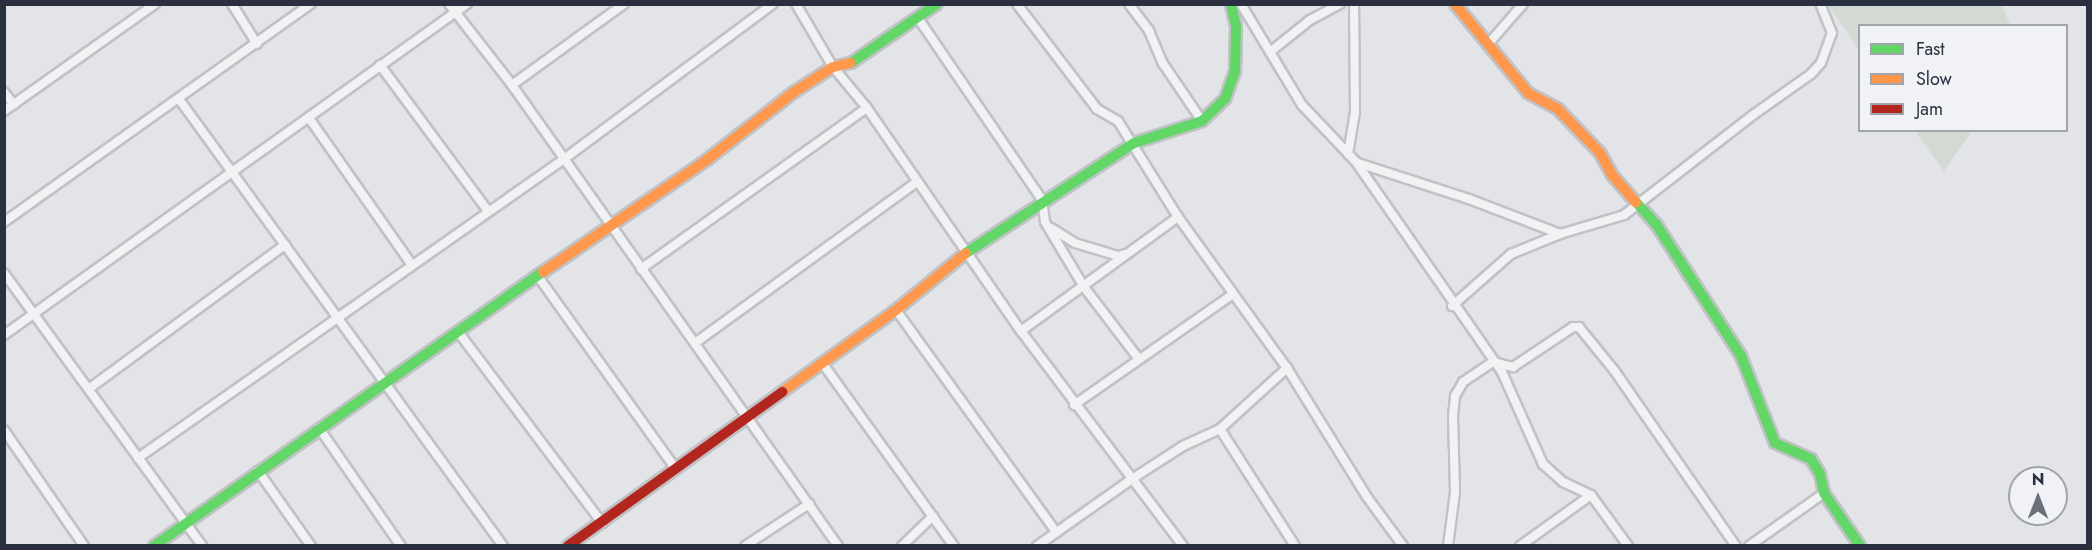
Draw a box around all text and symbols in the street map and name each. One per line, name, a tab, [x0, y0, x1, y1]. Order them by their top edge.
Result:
legend	[1858, 24, 2068, 132]
text: Fast	[1916, 36, 1945, 62]
text: Slow	[1916, 66, 1952, 92]
text: Jam	[1916, 96, 1943, 122]
north arrow	[2008, 466, 2068, 526]
text: N	[2032, 468, 2044, 491]

